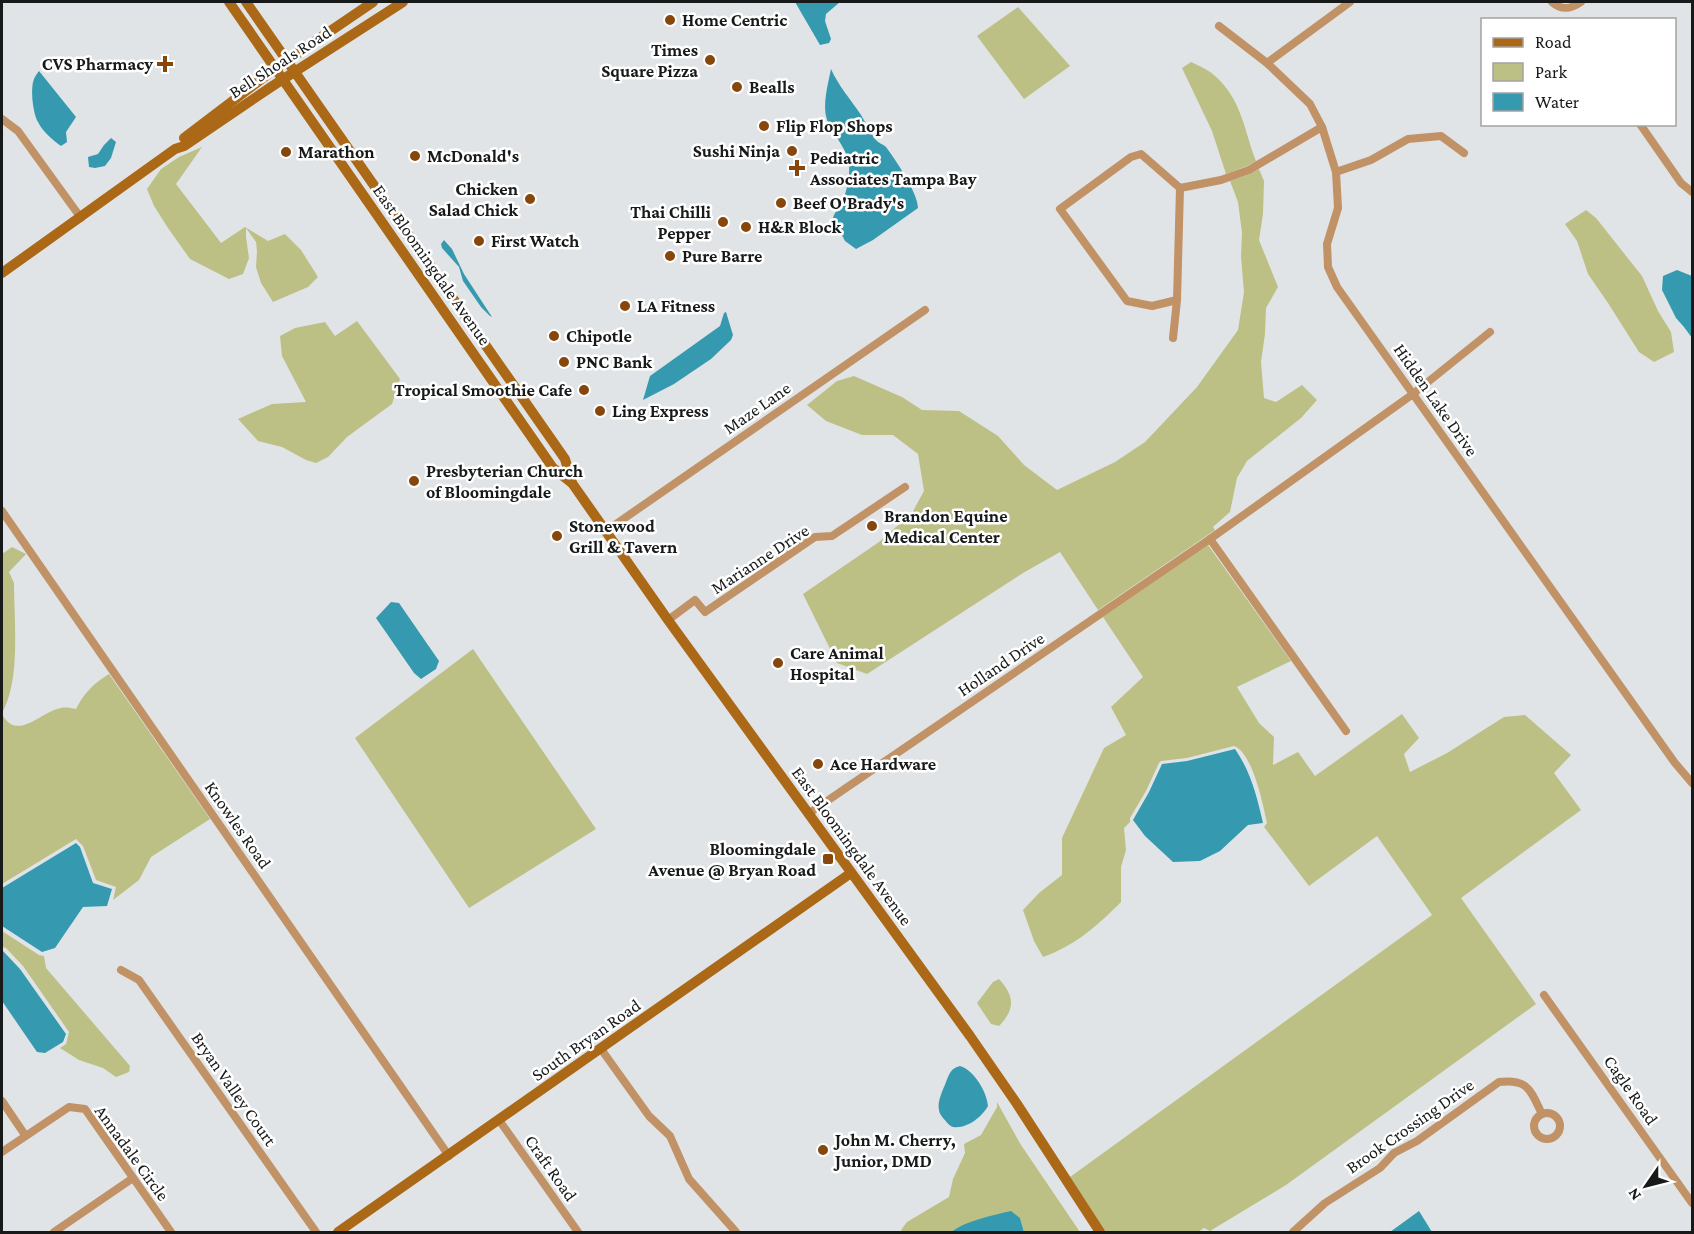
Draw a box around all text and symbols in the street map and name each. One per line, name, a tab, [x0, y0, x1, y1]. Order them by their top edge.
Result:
place label: Home Centric	[682, 10, 787, 30]
marker: Home Centric	[663, 13, 677, 27]
legend	[1481, 18, 1676, 126]
street label: Bell Shoals Road	[225, 21, 335, 102]
text: Road	[1535, 32, 1572, 52]
place label: Times Square Pizza	[601, 40, 698, 81]
marker: Times Square Pizza	[703, 53, 717, 67]
place label: CVS Pharmacy	[42, 54, 153, 74]
marker: CVS Pharmacy	[158, 57, 172, 71]
text: Park	[1535, 62, 1567, 82]
place label: Bealls	[749, 77, 795, 97]
marker: Bealls	[730, 80, 744, 94]
text: Water	[1535, 92, 1580, 112]
place label: Flip Flop Shops	[776, 116, 893, 136]
marker: Flip Flop Shops	[757, 119, 771, 133]
place label: Sushi Ninja	[693, 141, 780, 162]
place label: Marathon	[298, 142, 375, 162]
marker: Sushi Ninja	[785, 144, 799, 158]
marker: Marathon	[279, 145, 293, 159]
place label: McDonald's	[427, 146, 519, 166]
place label: Pediatric Associates Tampa Bay	[809, 148, 977, 189]
marker: McDonald's	[408, 149, 422, 163]
marker: Pediatric Associates Tampa Bay	[788, 159, 806, 177]
place label: Chicken Salad Chick	[429, 179, 519, 220]
street label: East Bloomingdale Avenue	[369, 181, 495, 349]
marker: Chicken Salad Chick	[523, 192, 537, 206]
place label: Beef O'Brady's	[793, 193, 904, 213]
marker: Beef O'Brady's	[774, 196, 788, 210]
place label: Thai Chilli Pepper	[630, 202, 712, 243]
marker: Thai Chilli Pepper	[716, 215, 730, 229]
place label: H&R Block	[758, 217, 842, 237]
marker: H&R Block	[739, 220, 753, 234]
place label: First Watch	[491, 231, 580, 251]
marker: First Watch	[472, 234, 486, 248]
place label: Pure Barre	[682, 246, 762, 266]
marker: Pure Barre	[663, 249, 677, 263]
place label: LA Fitness	[637, 296, 715, 316]
marker: LA Fitness	[618, 299, 632, 313]
place label: Chipotle	[566, 326, 632, 346]
marker: Chipotle	[547, 329, 561, 343]
street label: Hidden Lake Drive	[1390, 340, 1482, 460]
place label: PNC Bank	[576, 352, 652, 372]
marker: PNC Bank	[557, 355, 571, 369]
street label: Maze Lane	[720, 378, 794, 438]
place label: Tropical Smoothie Cafe	[394, 380, 572, 400]
marker: Tropical Smoothie Cafe	[577, 383, 591, 397]
place label: Ling Express	[612, 401, 708, 421]
marker: Ling Express	[593, 404, 607, 418]
place label: Presbyterian Church of Bloomingdale	[426, 461, 584, 502]
marker: Presbyterian Church of Bloomingdale	[407, 474, 421, 488]
place label: Brandon Equine Medical Center	[884, 506, 1008, 547]
place label: Stonewood Grill & Tavern	[569, 516, 678, 557]
marker: Brandon Equine Medical Center	[865, 519, 879, 533]
street label: Marianne Drive	[707, 520, 813, 598]
marker: Stonewood Grill & Tavern	[550, 529, 564, 543]
street label: Holland Drive	[954, 628, 1048, 700]
place label: Care Animal Hospital	[790, 643, 884, 684]
marker: Care Animal Hospital	[771, 656, 785, 670]
place label: Ace Hardware	[829, 754, 936, 774]
marker: Ace Hardware	[811, 757, 825, 771]
street label: East Bloomingdale Avenue	[788, 763, 916, 929]
street label: Knowles Road	[201, 778, 276, 873]
place label: Bloomingdale Avenue @ Bryan Road	[647, 839, 816, 880]
marker: Bloomingdale Avenue @ Bryan Road	[821, 852, 835, 866]
street label: South Bryan Road	[528, 995, 645, 1085]
street label: Bryan Valley Court	[187, 1028, 281, 1150]
street label: Cagle Road	[1600, 1051, 1662, 1129]
street label: Brook Crossing Drive	[1342, 1074, 1478, 1177]
street label: Annadale Circle	[91, 1101, 173, 1205]
place label: John M. Cherry, Junior, DMD	[833, 1130, 956, 1171]
street label: Craft Road	[521, 1131, 581, 1205]
marker: John M. Cherry, Junior, DMD	[816, 1143, 830, 1157]
north arrow	[1616, 1156, 1676, 1216]
text: N	[1624, 1185, 1644, 1204]

